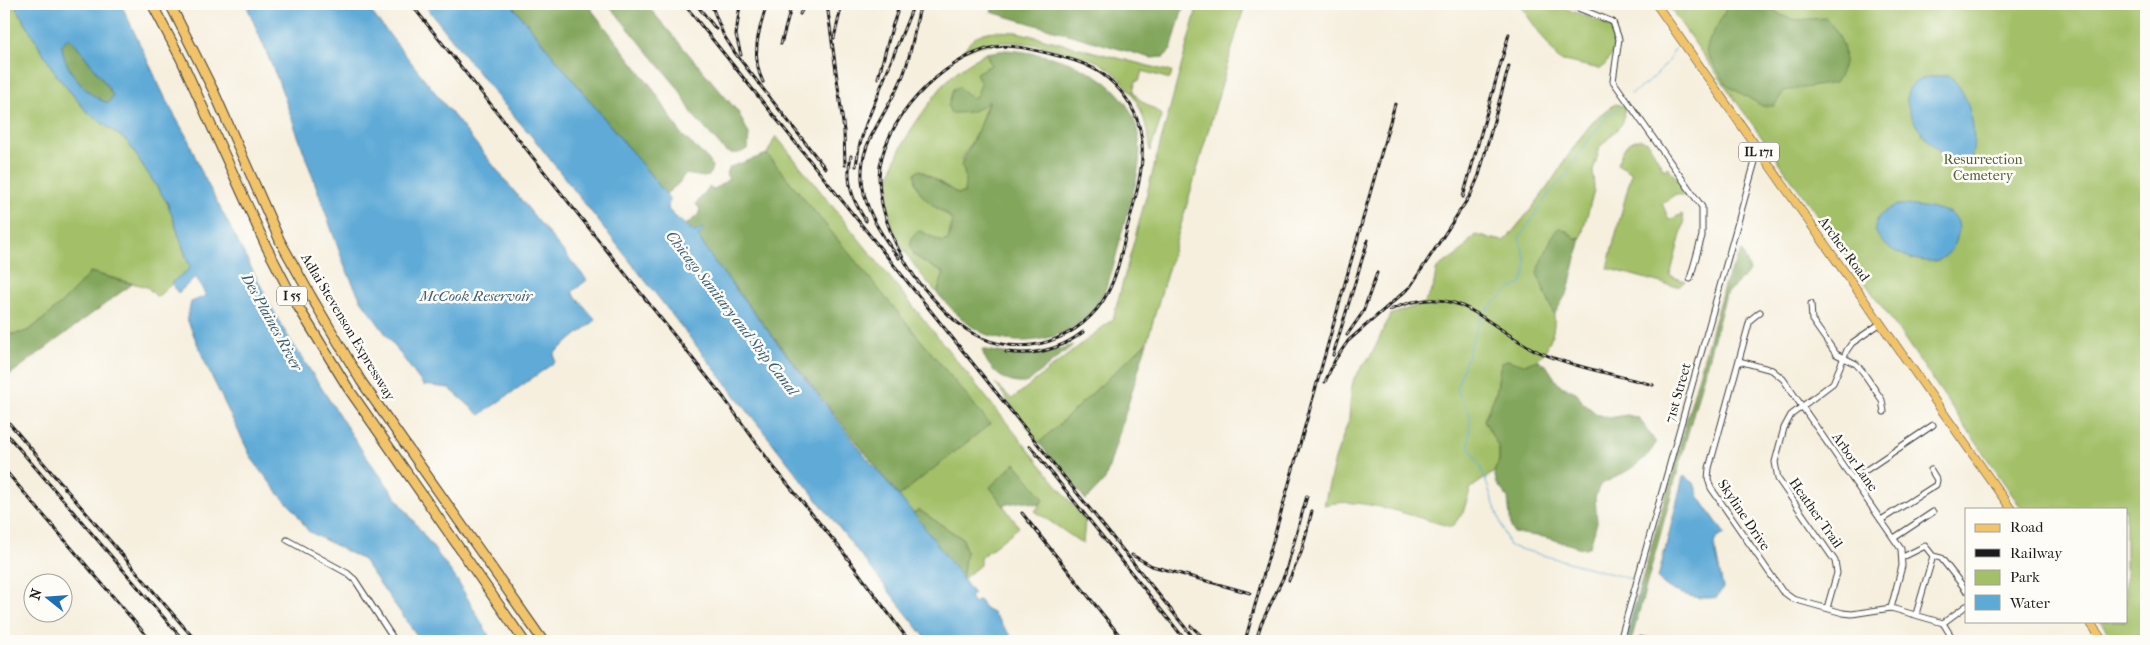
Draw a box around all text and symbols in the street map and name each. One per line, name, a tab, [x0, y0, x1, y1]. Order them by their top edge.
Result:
road number: IL 171	[1739, 142, 1779, 162]
park label: Resurrection Cemetery	[1943, 151, 2023, 184]
street label: Archer Road	[1814, 212, 1873, 285]
water label: Chicago Sanitary and Ship Canal	[662, 227, 803, 401]
street label: Adlai Stevenson Expressway	[297, 249, 399, 404]
water label: Des Plaines River	[237, 269, 307, 375]
road number: I 55	[277, 286, 307, 306]
water label: McCook Reservoir	[419, 287, 533, 305]
street label: 71st Street	[1661, 361, 1695, 425]
street label: Arbor Lane	[1828, 428, 1882, 495]
street label: Heather Trail	[1786, 475, 1847, 552]
street label: Skyline Drive	[1714, 476, 1774, 554]
legend	[1965, 508, 2128, 622]
text: Road	[2010, 518, 2044, 536]
text: Railway	[2010, 544, 2063, 562]
text: Park	[2010, 568, 2040, 586]
north arrow	[22, 572, 72, 622]
text: N	[26, 586, 46, 602]
text: Water	[2009, 594, 2050, 612]

